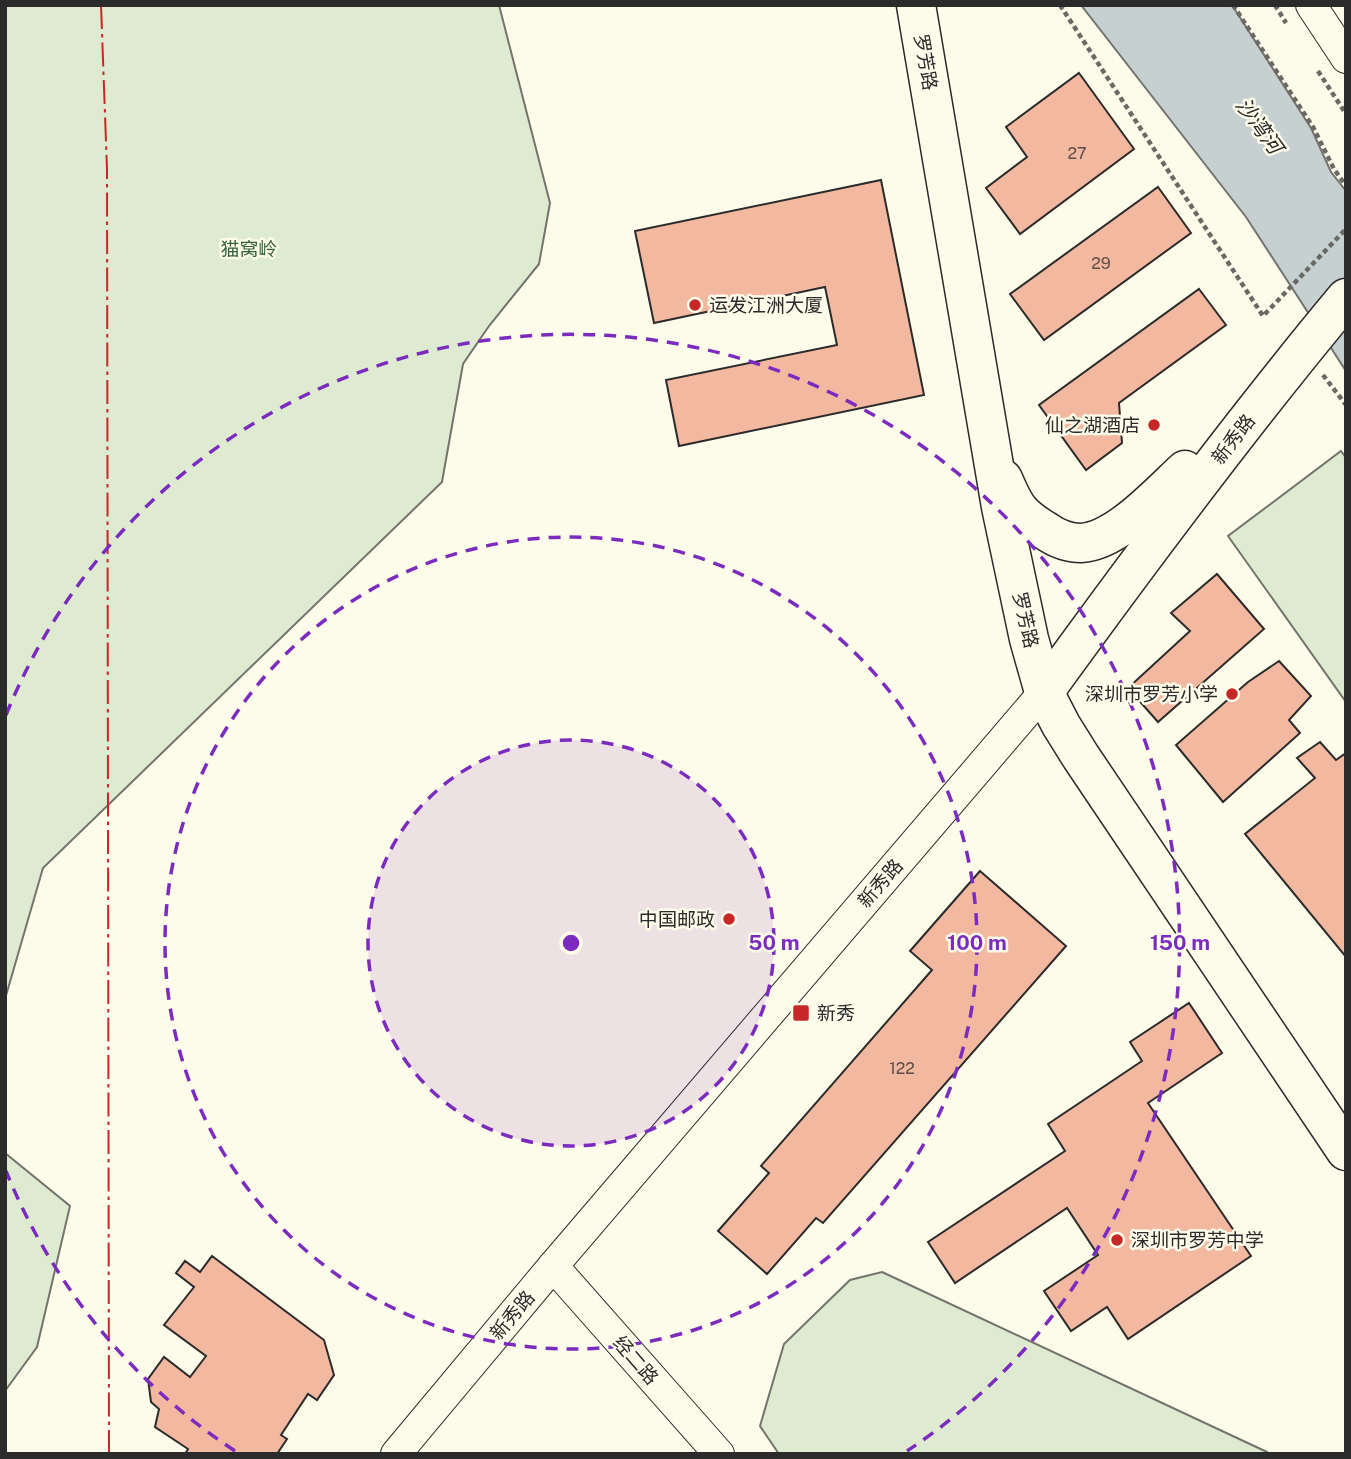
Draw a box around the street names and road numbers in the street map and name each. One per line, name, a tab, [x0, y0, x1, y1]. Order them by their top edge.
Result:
street label: 罗芳路	[910, 32, 942, 92]
street label: 新秀路	[1207, 410, 1259, 468]
street label: 罗芳路	[1009, 590, 1043, 650]
street label: 新秀路	[853, 854, 907, 912]
street label: 新秀路	[485, 1286, 539, 1344]
street label: 经二路	[609, 1331, 663, 1389]

